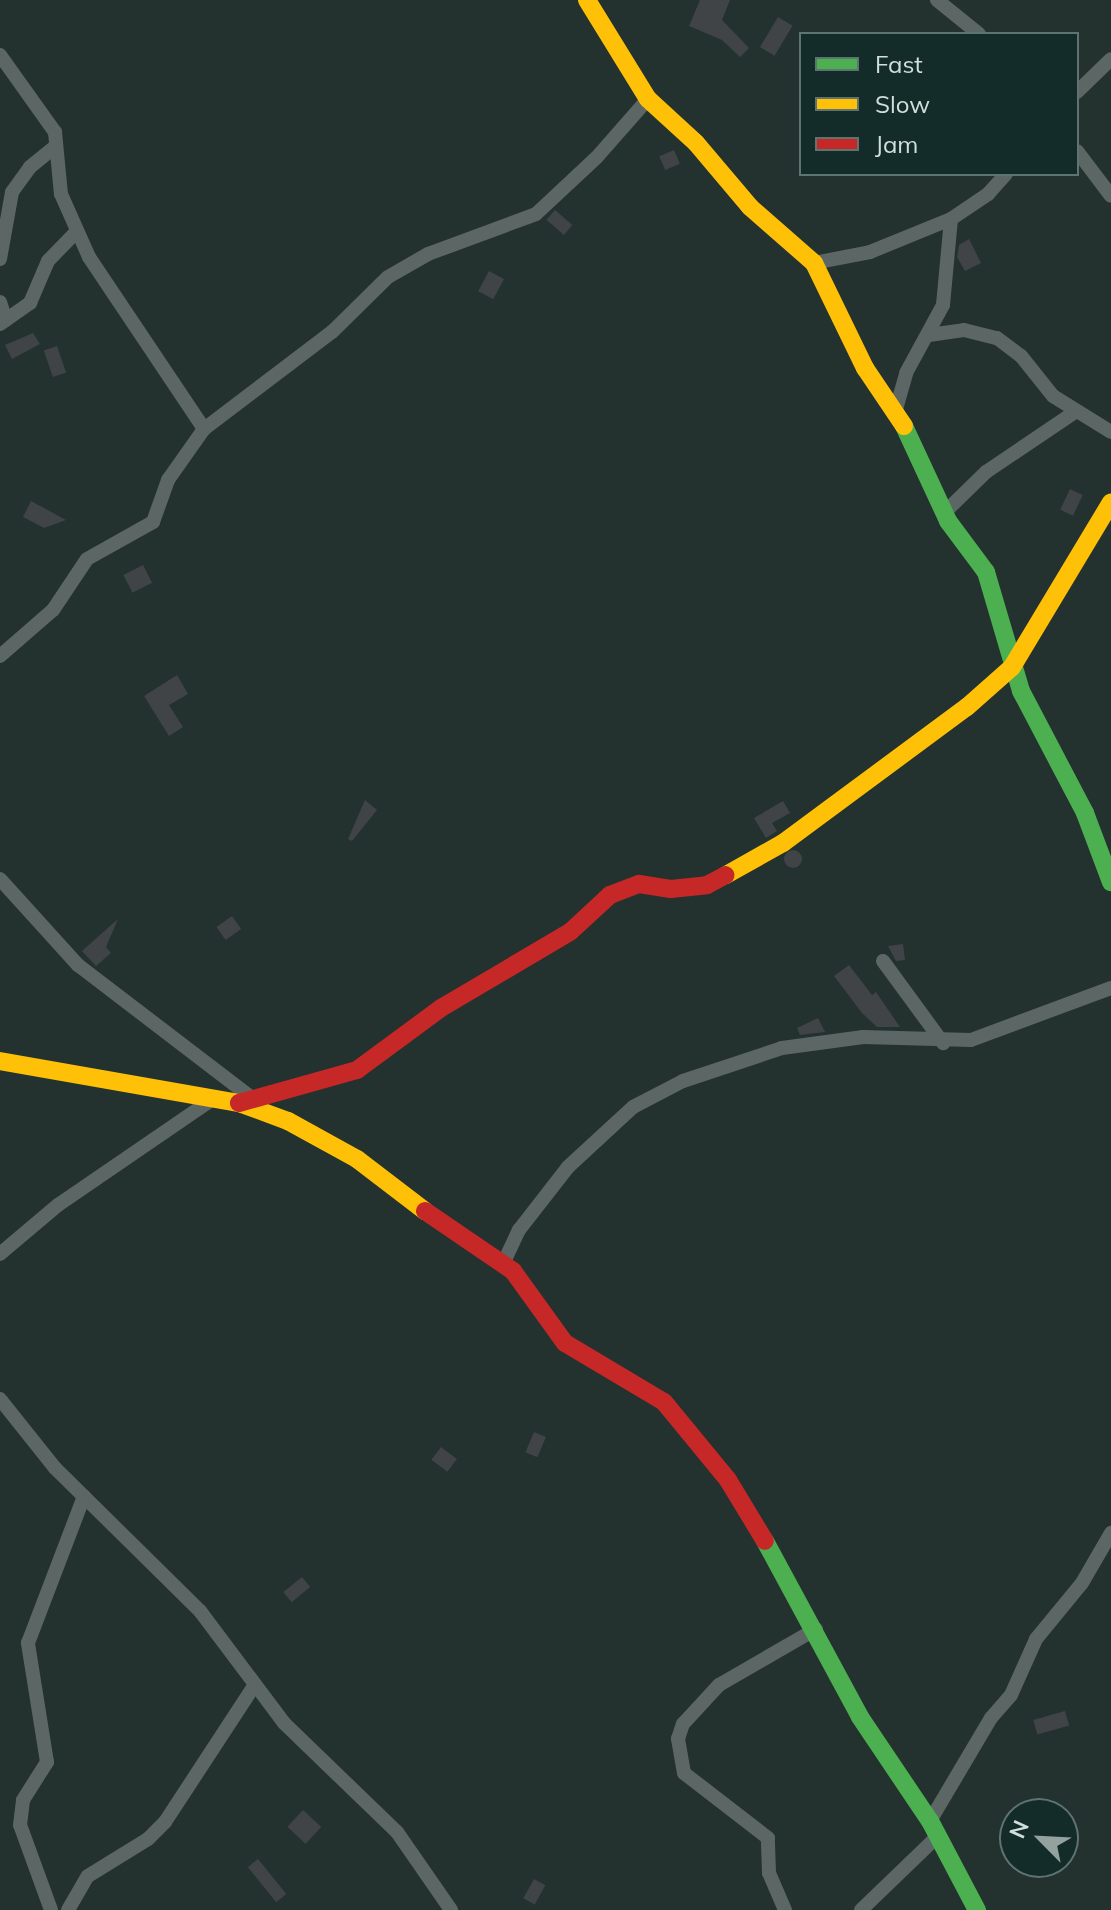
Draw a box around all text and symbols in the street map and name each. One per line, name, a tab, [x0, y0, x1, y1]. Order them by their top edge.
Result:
legend	[799, 32, 1079, 176]
text: Fast	[875, 49, 923, 79]
text: Slow	[875, 89, 930, 119]
text: Jam	[875, 129, 918, 159]
north arrow	[999, 1798, 1079, 1878]
text: N	[1003, 1816, 1035, 1842]

